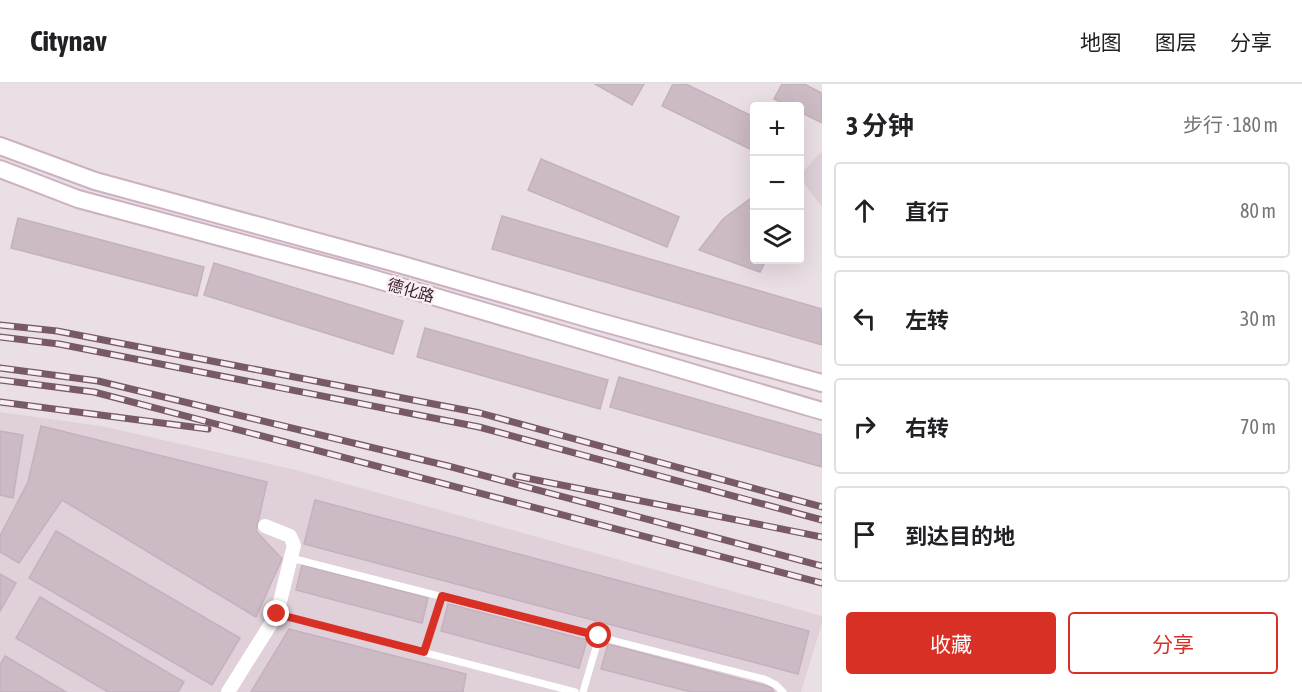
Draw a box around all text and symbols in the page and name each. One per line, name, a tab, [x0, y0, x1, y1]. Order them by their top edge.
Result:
text: Citynav	[30, 25, 107, 57]
text: 地图	[1080, 30, 1122, 54]
text: 图层	[1155, 30, 1197, 54]
text: 分享	[1230, 30, 1272, 54]
map controls	[750, 102, 804, 264]
button: +	[750, 102, 804, 156]
text: 3 分钟	[846, 111, 914, 141]
text: 步行 · 180 m	[1183, 113, 1278, 136]
button: −	[750, 156, 804, 210]
icon: ahead	[848, 194, 881, 227]
text: 直行	[905, 199, 949, 225]
text: 80 m	[1240, 199, 1276, 222]
button: layers	[750, 210, 804, 264]
street label: 德化路	[385, 275, 437, 305]
icon: left	[848, 302, 881, 335]
text: 左转	[905, 307, 949, 333]
text: 30 m	[1240, 307, 1276, 330]
icon: right	[848, 410, 881, 443]
text: 右转	[905, 415, 949, 441]
text: 70 m	[1240, 415, 1276, 438]
icon: arrive	[848, 518, 881, 551]
text: 到达目的地	[905, 523, 1015, 549]
route end	[263, 600, 289, 626]
button: 收藏	[846, 612, 1056, 674]
button: 分享	[1068, 612, 1278, 674]
route start	[585, 622, 611, 648]

